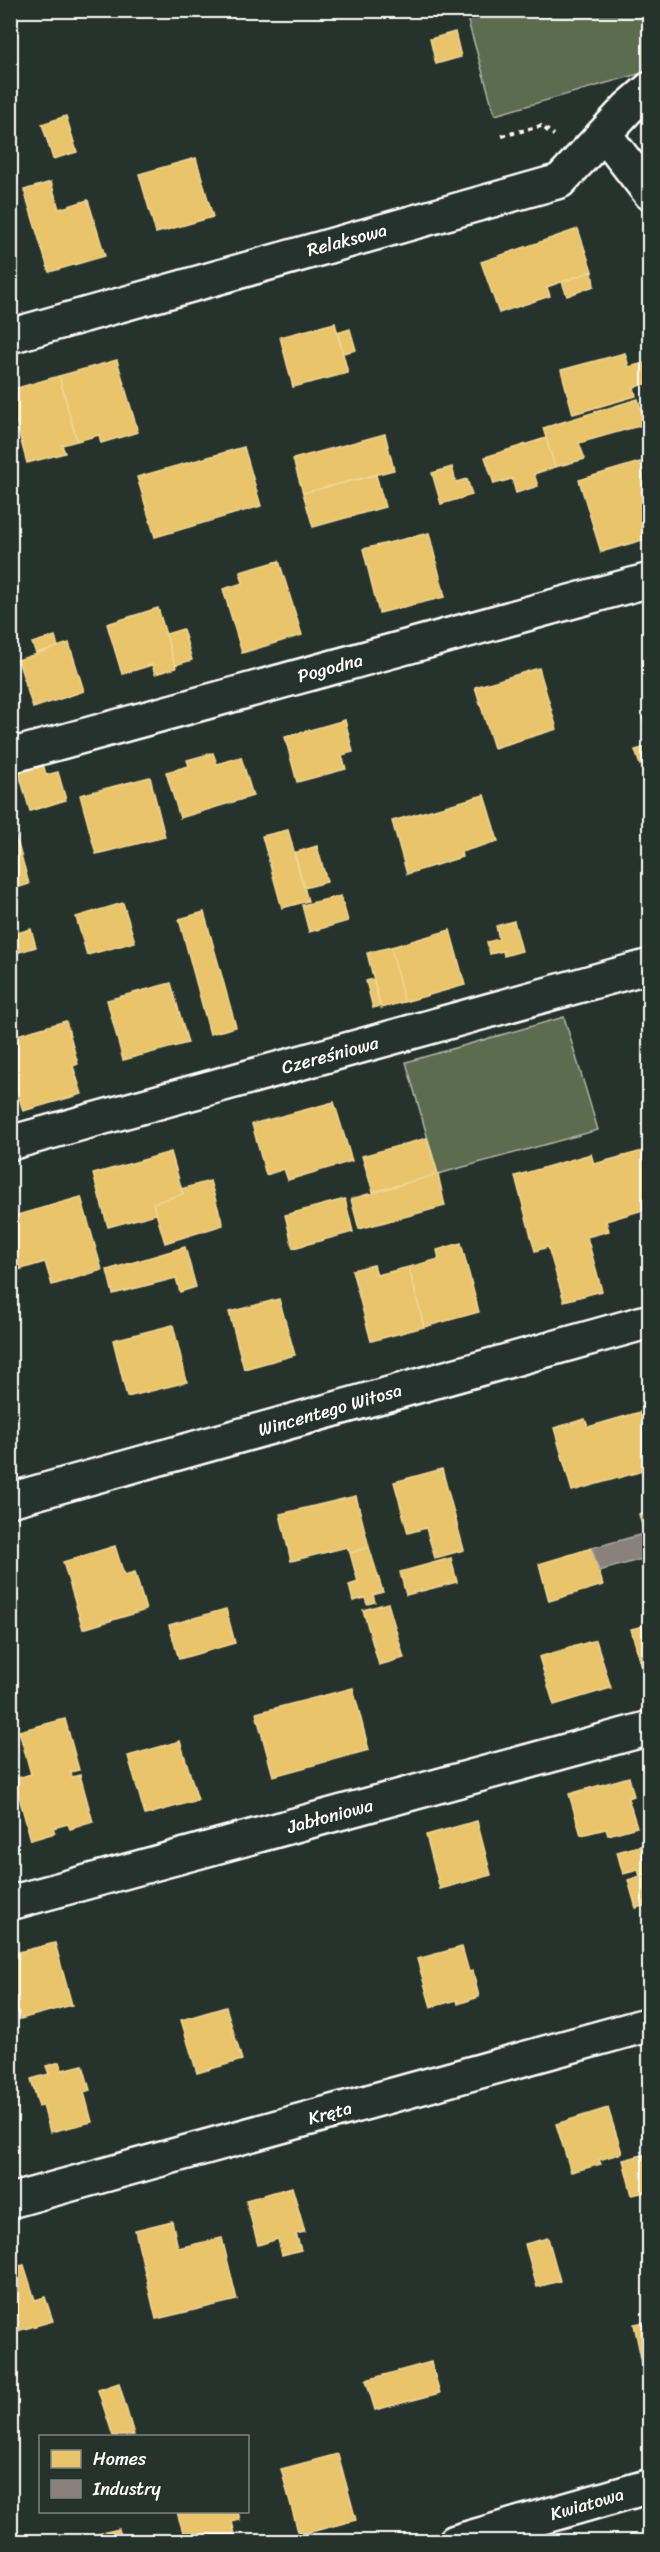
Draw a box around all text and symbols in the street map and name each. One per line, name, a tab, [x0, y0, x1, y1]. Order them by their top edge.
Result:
street label: Relaksowa	[303, 214, 391, 266]
street label: Pogodna	[294, 644, 366, 692]
street label: Czereśniowa	[278, 1026, 383, 1083]
street label: Wincentego Witosa	[254, 1374, 406, 1446]
street label: Jabłoniowa	[283, 1789, 377, 1843]
street label: Kręta	[304, 2092, 356, 2134]
legend	[39, 2435, 249, 2513]
text: Homes	[93, 2443, 147, 2475]
text: Industry	[92, 2473, 162, 2505]
street label: Kwiatowa	[546, 2478, 628, 2530]

